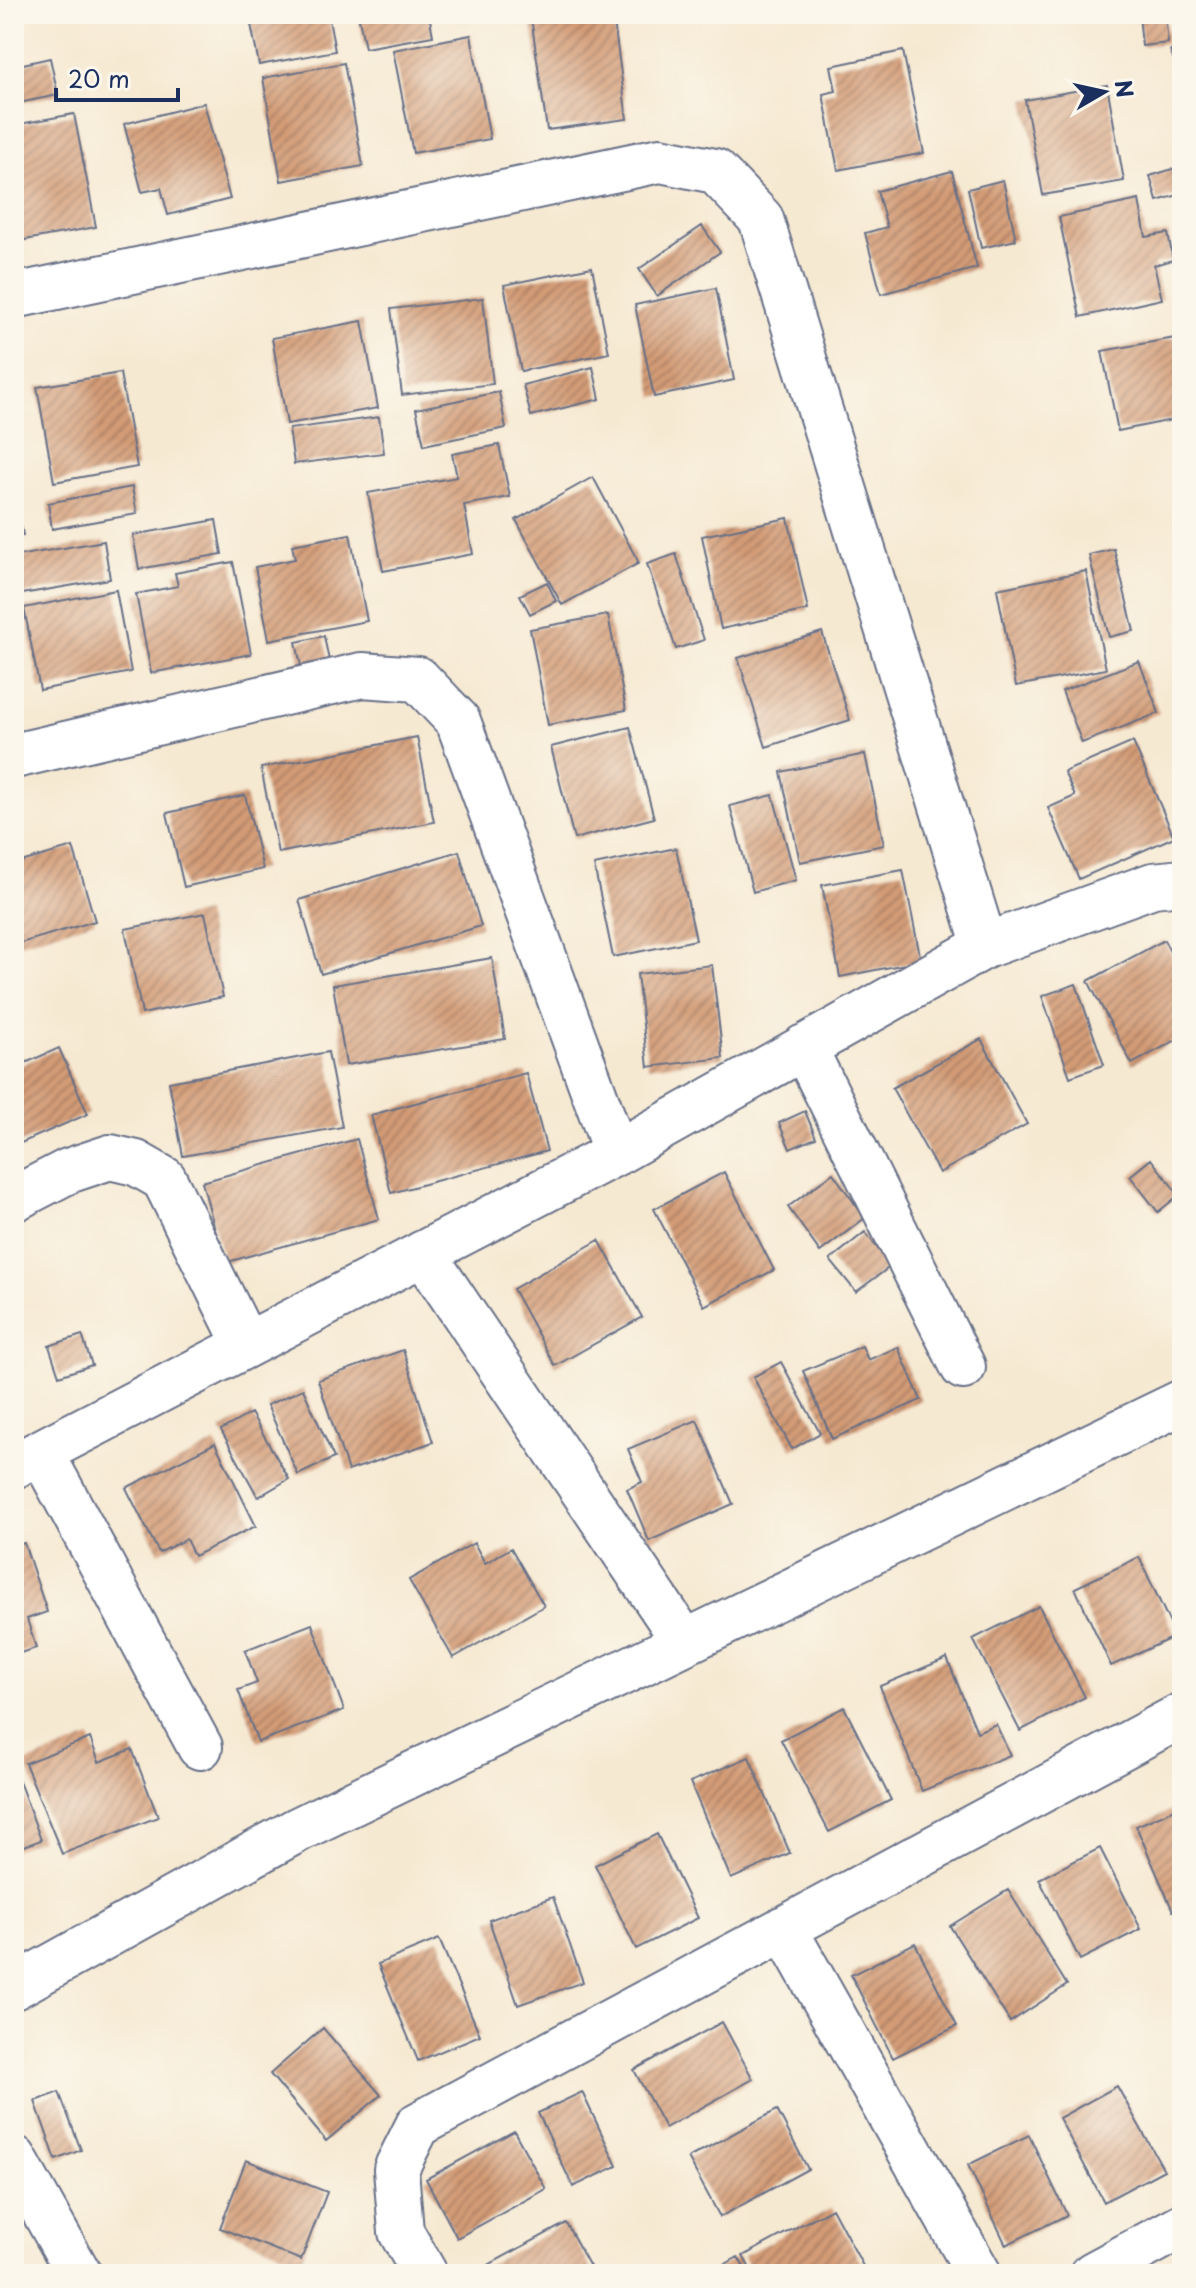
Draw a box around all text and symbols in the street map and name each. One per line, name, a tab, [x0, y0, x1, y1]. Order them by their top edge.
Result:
scale bar	[56, 52, 178, 102]
north arrow	[1064, 52, 1144, 132]
text: 20 m	[68, 60, 130, 96]
text: N	[1108, 77, 1143, 100]

